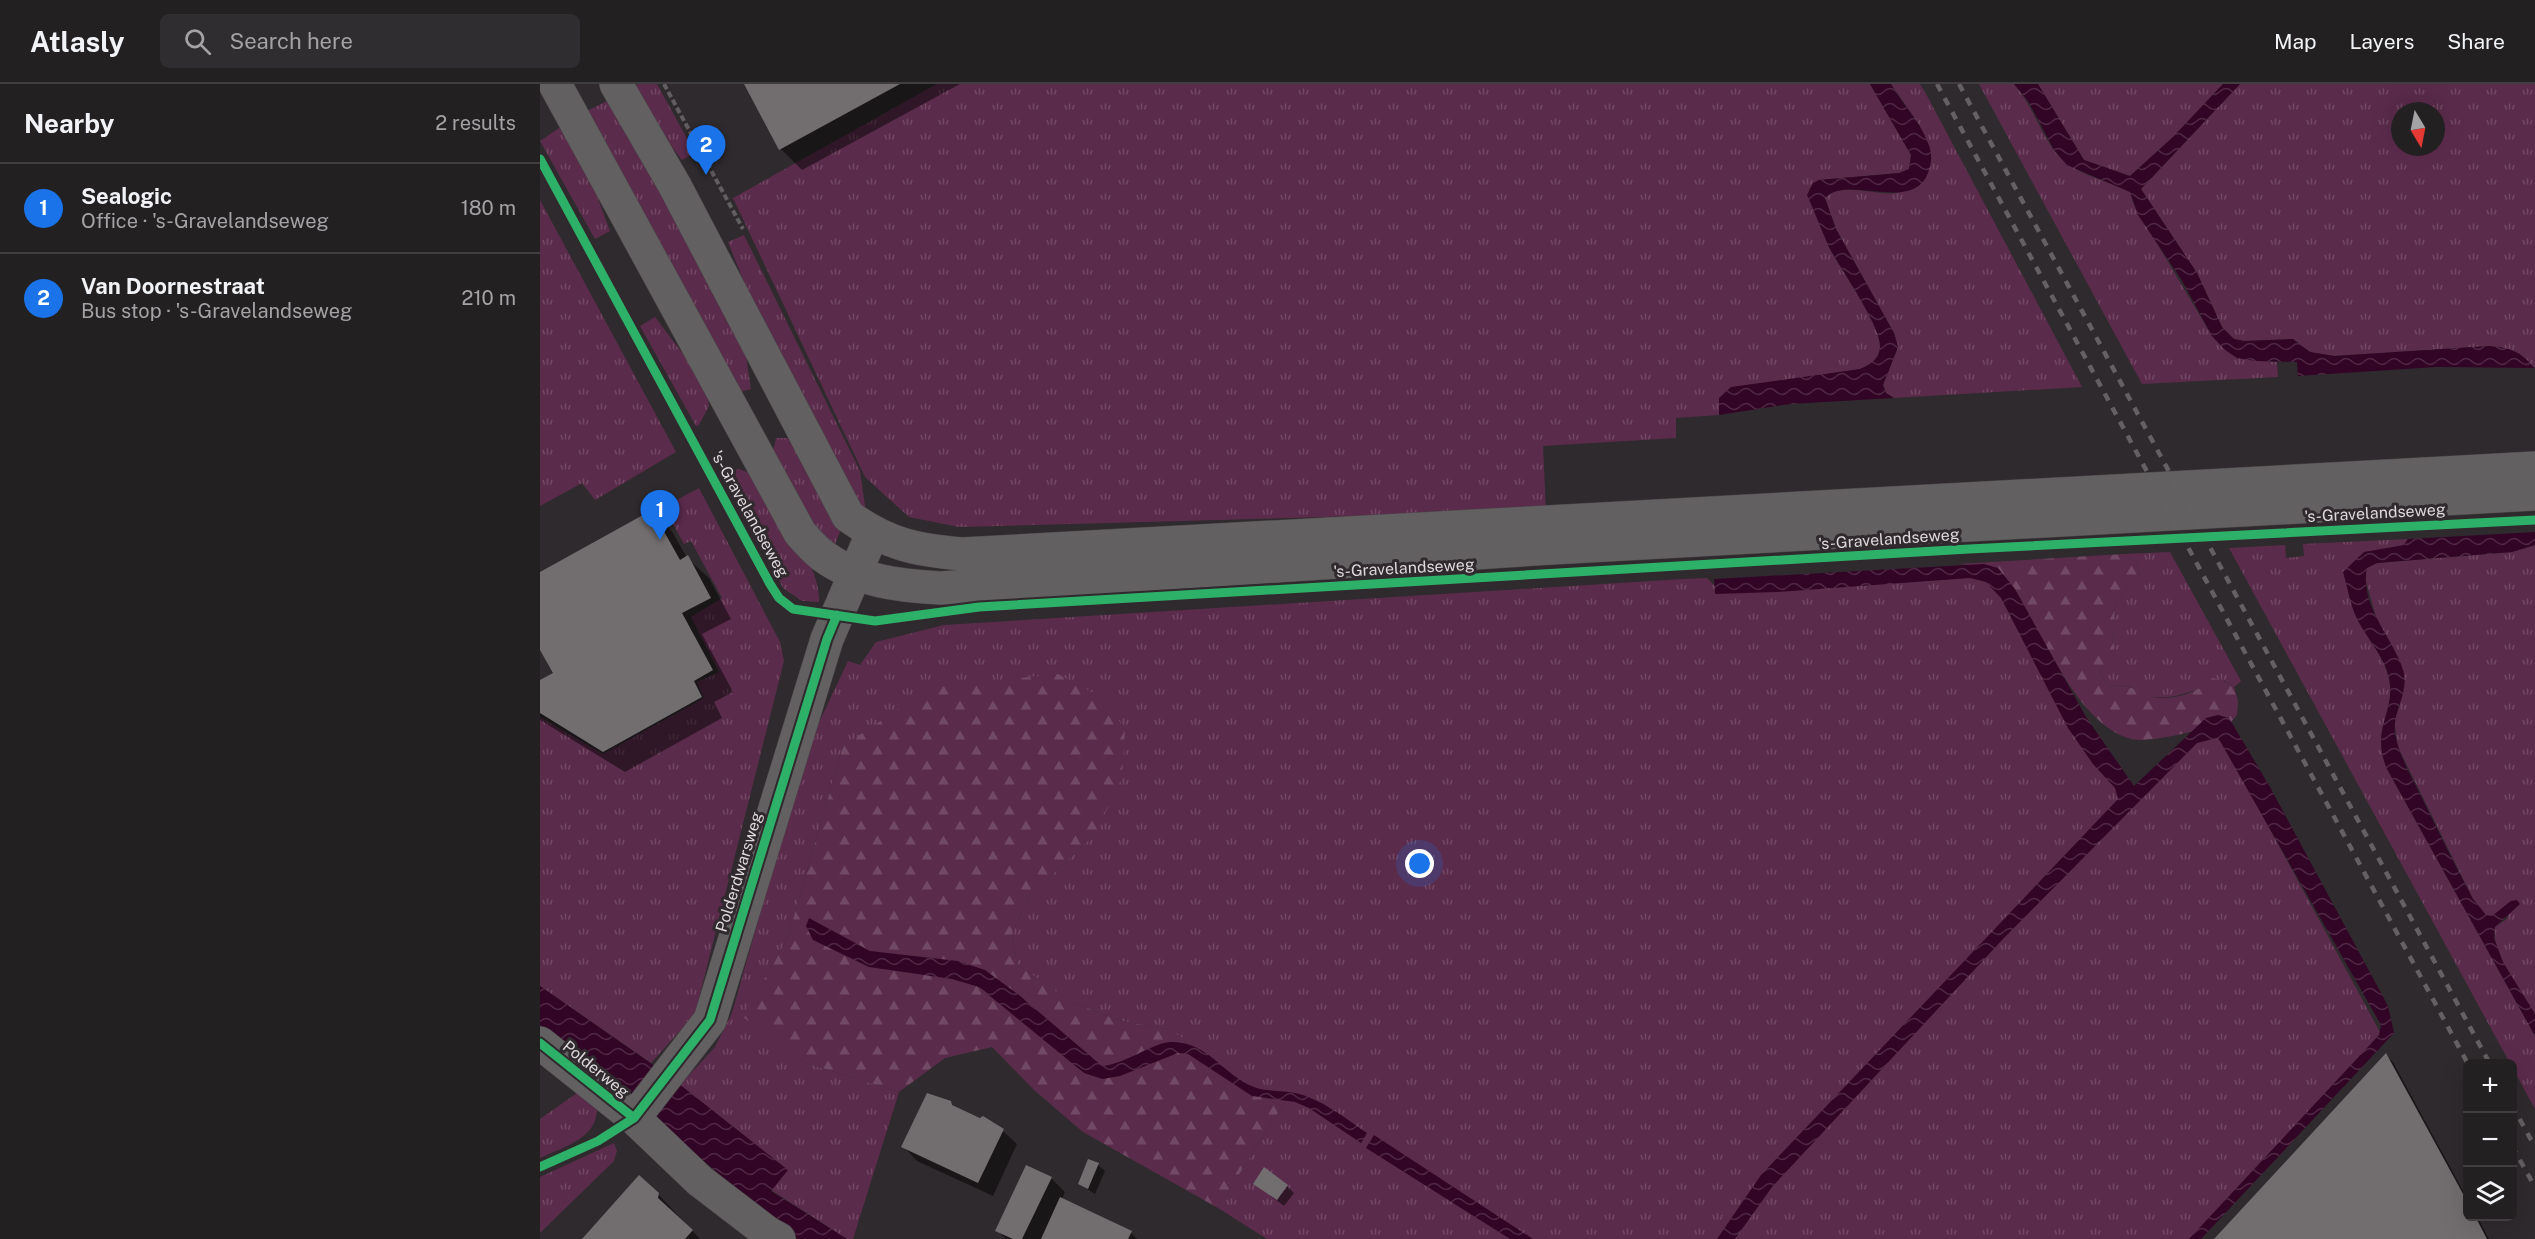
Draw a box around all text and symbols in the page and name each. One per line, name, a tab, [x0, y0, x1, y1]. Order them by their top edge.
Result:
search box	[160, 14, 580, 68]
text: Atlasly	[30, 25, 124, 58]
icon: search	[181, 25, 214, 58]
text: Search here	[229, 28, 353, 54]
text: Map	[2274, 29, 2317, 54]
text: Layers	[2350, 29, 2414, 54]
text: Share	[2447, 29, 2505, 54]
north arrow	[2391, 102, 2445, 156]
text: Nearby	[24, 108, 114, 139]
text: 2 results	[435, 111, 516, 135]
pin: 2	[686, 126, 726, 175]
text: Sealogic	[81, 183, 172, 209]
text: 1	[39, 196, 48, 220]
text: 180 m	[461, 196, 516, 220]
text: Office · 's-Gravelandseweg	[81, 209, 329, 233]
text: Van Doornestraat	[81, 273, 265, 299]
text: 2	[37, 286, 50, 310]
text: 210 m	[462, 286, 516, 310]
text: Bus stop · 's-Gravelandseweg	[81, 299, 352, 323]
street label: 's-Gravelandseweg	[707, 448, 793, 581]
pin: 1	[640, 490, 680, 540]
street label: 's-Gravelandseweg	[2304, 500, 2446, 526]
street label: 's-Gravelandseweg	[1818, 525, 1960, 553]
street label: 's-Gravelandseweg	[1333, 555, 1475, 581]
street label: Polderdwarsweg	[712, 810, 766, 934]
your location	[1405, 849, 1434, 878]
street label: Polderweg	[559, 1036, 633, 1102]
map controls	[2463, 1059, 2517, 1221]
button: +	[2463, 1059, 2517, 1113]
button: −	[2463, 1113, 2517, 1167]
button: layers	[2463, 1167, 2517, 1221]

